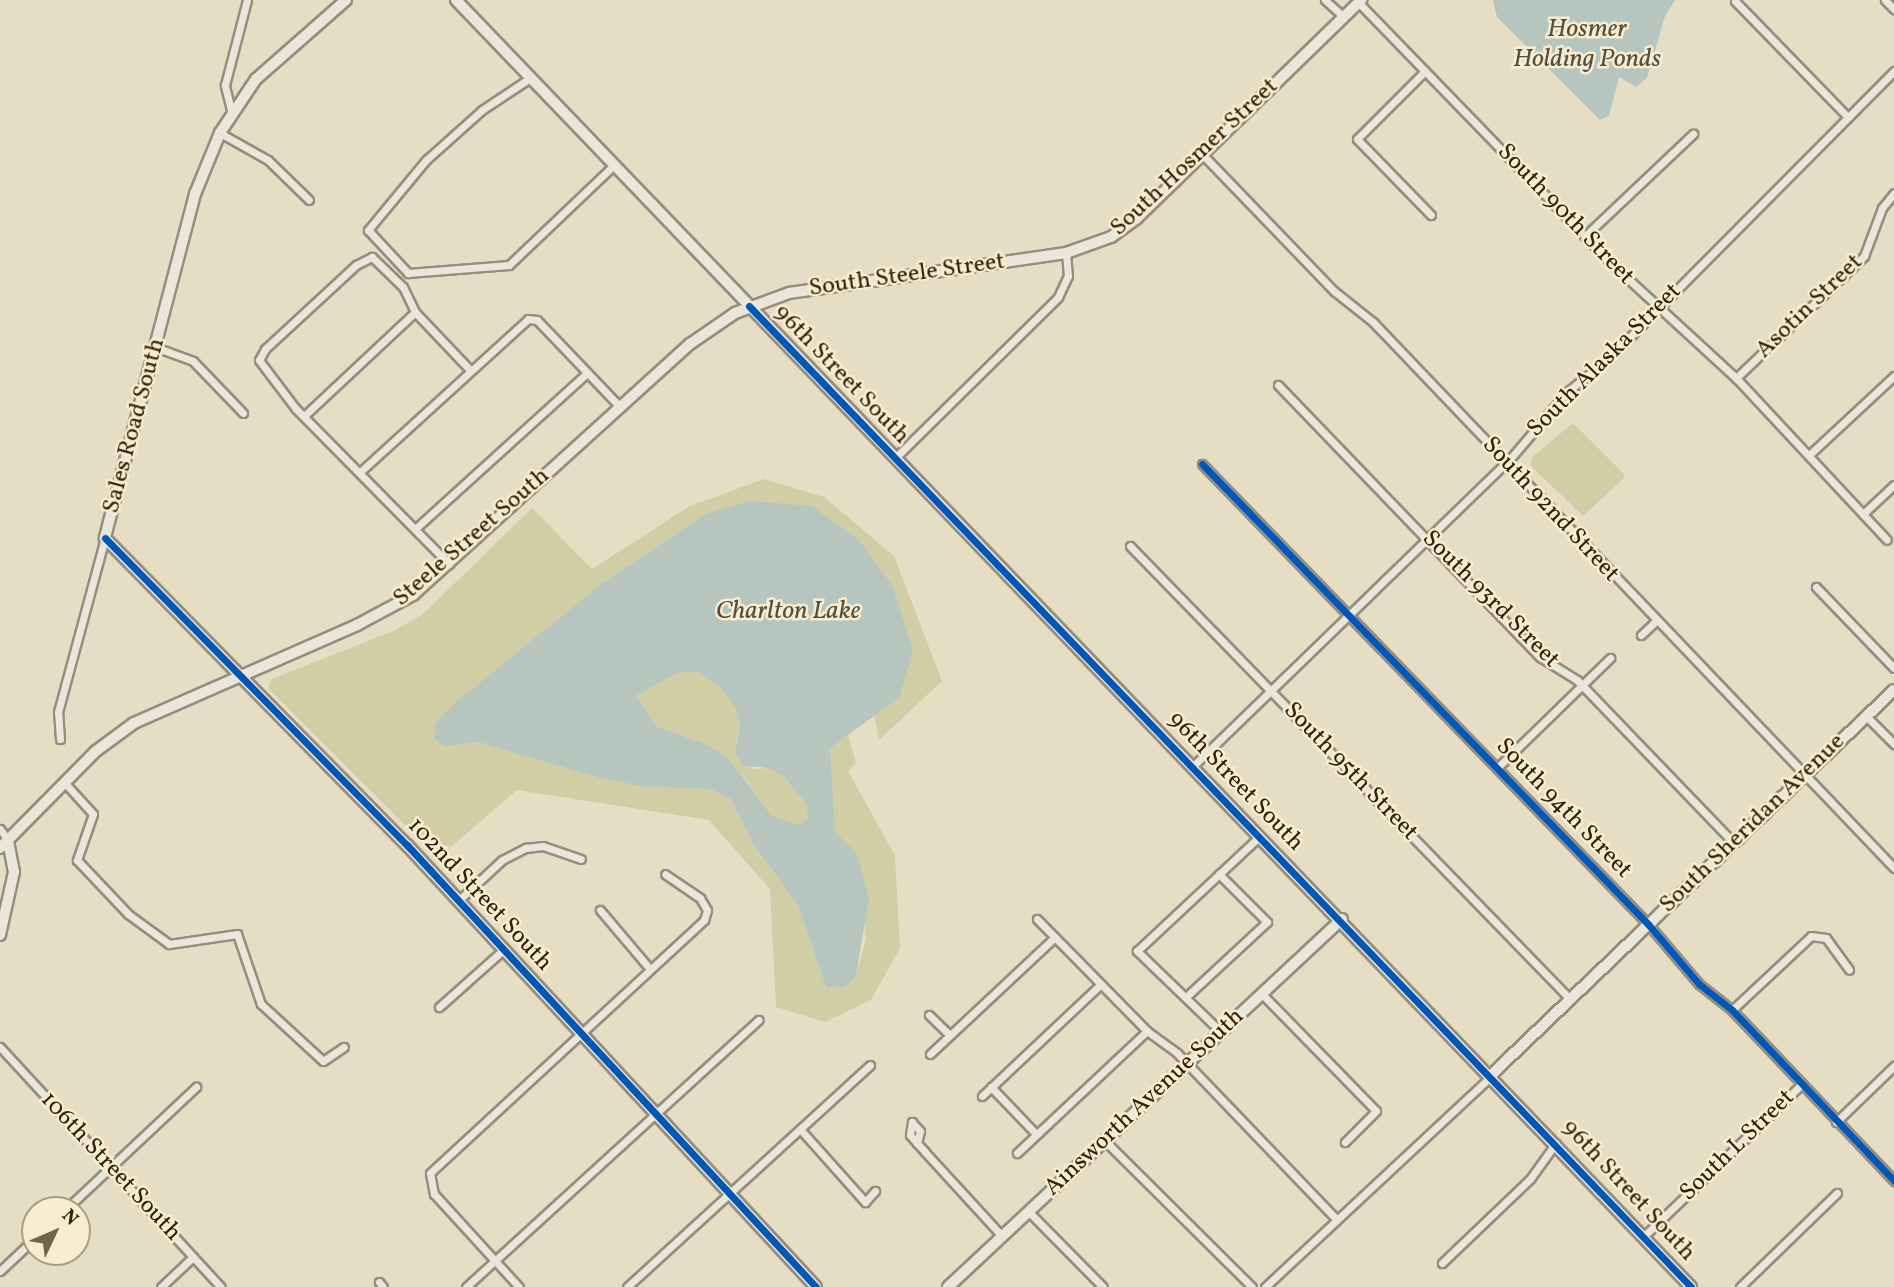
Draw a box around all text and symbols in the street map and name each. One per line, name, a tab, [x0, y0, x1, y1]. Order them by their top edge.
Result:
water label: Hosmer Holding Ponds	[1513, 14, 1661, 76]
street label: South Hosmer Street	[1105, 73, 1285, 243]
street label: South 90th Street	[1490, 139, 1640, 291]
street label: South Steele Street	[807, 248, 1007, 304]
street label: Asotin Street	[1751, 249, 1869, 365]
street label: South Alaska Street	[1522, 278, 1688, 444]
street label: 96th Street South	[767, 299, 915, 451]
street label: Sales Road South	[98, 335, 172, 517]
street label: South 92nd Street	[1475, 431, 1625, 589]
street label: Steele Street South	[388, 462, 556, 614]
street label: South 93rd Street	[1415, 525, 1565, 675]
water label: Charlton Lake	[716, 596, 860, 628]
street label: South 95th Street	[1277, 697, 1423, 847]
street label: 96th Street South	[1161, 706, 1309, 858]
street label: South Sheridan Avenue	[1654, 728, 1852, 920]
street label: South 94th Street	[1489, 733, 1637, 885]
street label: 102nd Street South	[401, 812, 557, 978]
street label: Ainsworth Avenue South	[1039, 1003, 1251, 1203]
street label: South L Street	[1675, 1084, 1801, 1208]
street label: 106th Street South	[33, 1086, 187, 1248]
street label: 96th Street South	[1555, 1114, 1701, 1268]
north arrow	[21, 1196, 91, 1266]
text: N	[56, 1204, 84, 1232]

